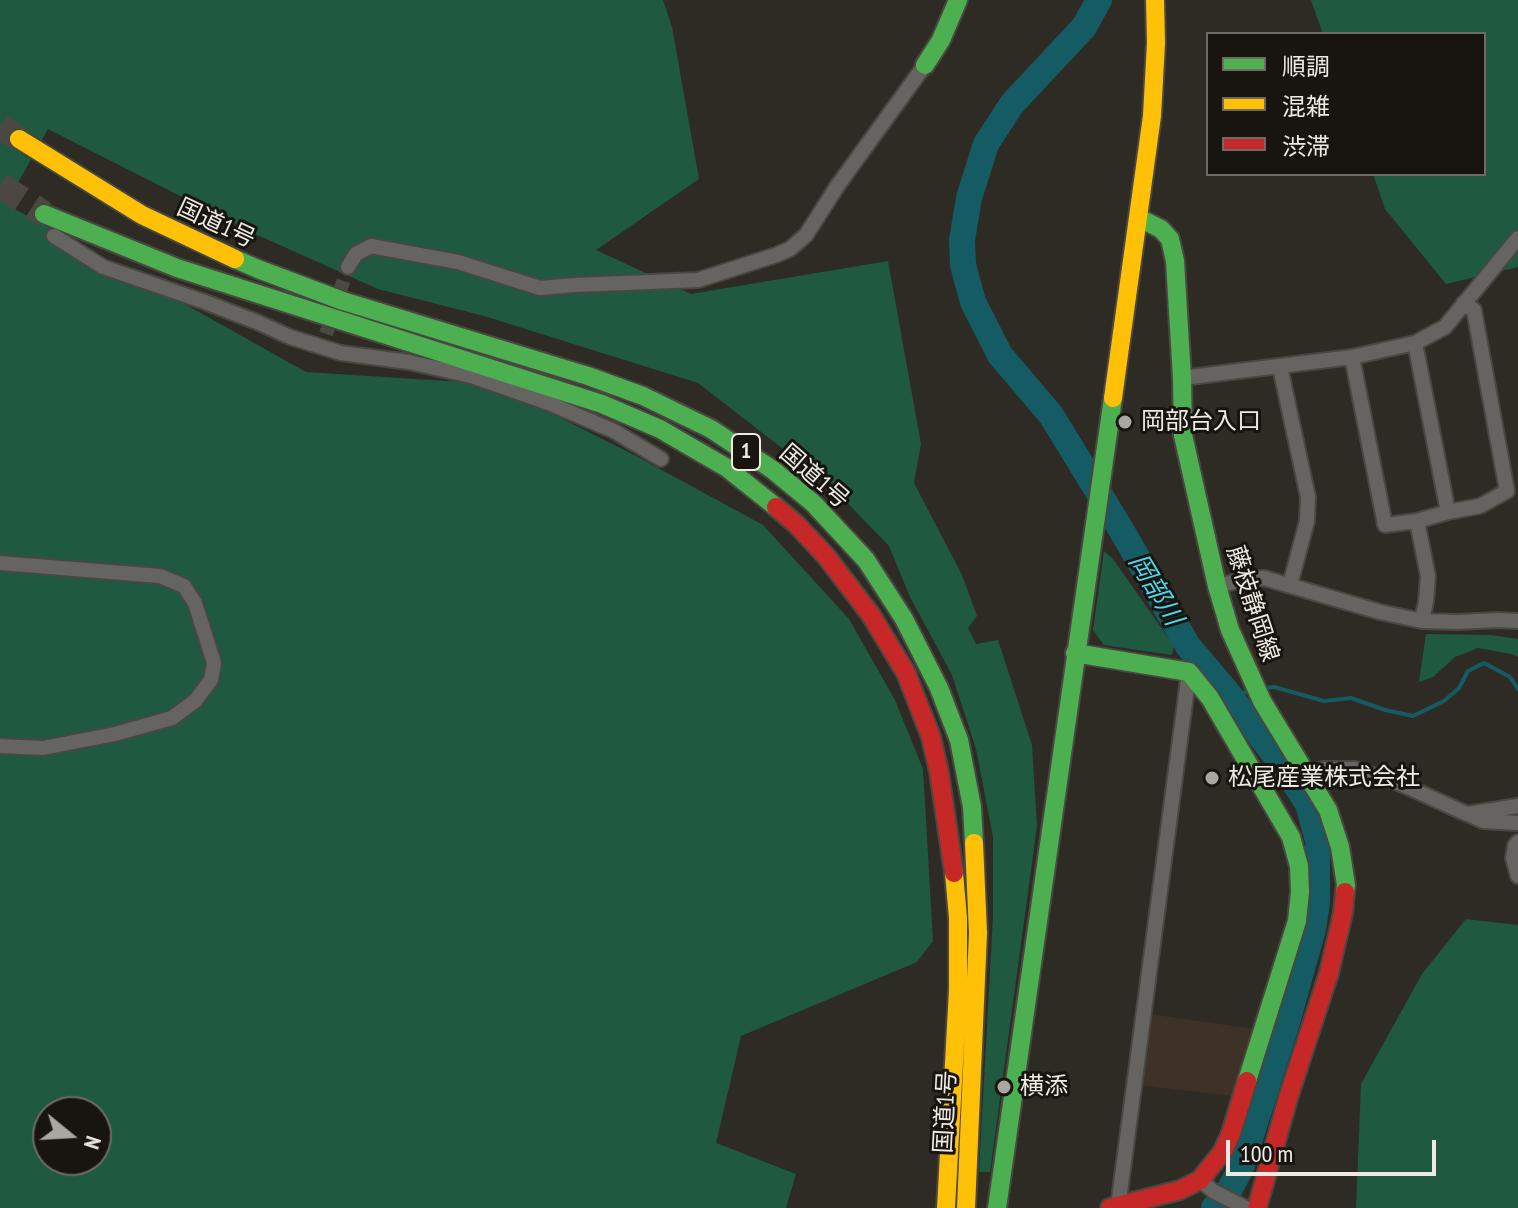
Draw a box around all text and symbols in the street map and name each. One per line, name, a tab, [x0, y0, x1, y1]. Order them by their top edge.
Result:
legend	[1206, 32, 1486, 176]
text: 順調	[1282, 51, 1330, 82]
text: 混雑	[1282, 91, 1330, 122]
text: 渋滞	[1282, 131, 1330, 162]
street label: 国道1号	[172, 193, 260, 255]
place label: 岡部台入口	[1141, 408, 1261, 436]
marker: 岡部台入口	[1116, 413, 1134, 431]
road number: 1	[732, 434, 760, 470]
street label: 国道1号	[773, 439, 855, 515]
street label: 藤枝静岡線	[1220, 542, 1284, 666]
water label: 岡部川	[1122, 549, 1188, 631]
place label: 松尾産業株式会社	[1228, 764, 1420, 792]
marker: 松尾産業株式会社	[1203, 769, 1221, 787]
street label: 国道1号	[929, 1070, 963, 1154]
place label: 横添	[1020, 1073, 1068, 1101]
marker: 横添	[995, 1078, 1013, 1096]
north arrow	[32, 1096, 112, 1176]
scale bar	[1230, 1124, 1440, 1174]
text: N	[78, 1133, 108, 1153]
text: 100 m	[1240, 1138, 1293, 1169]

